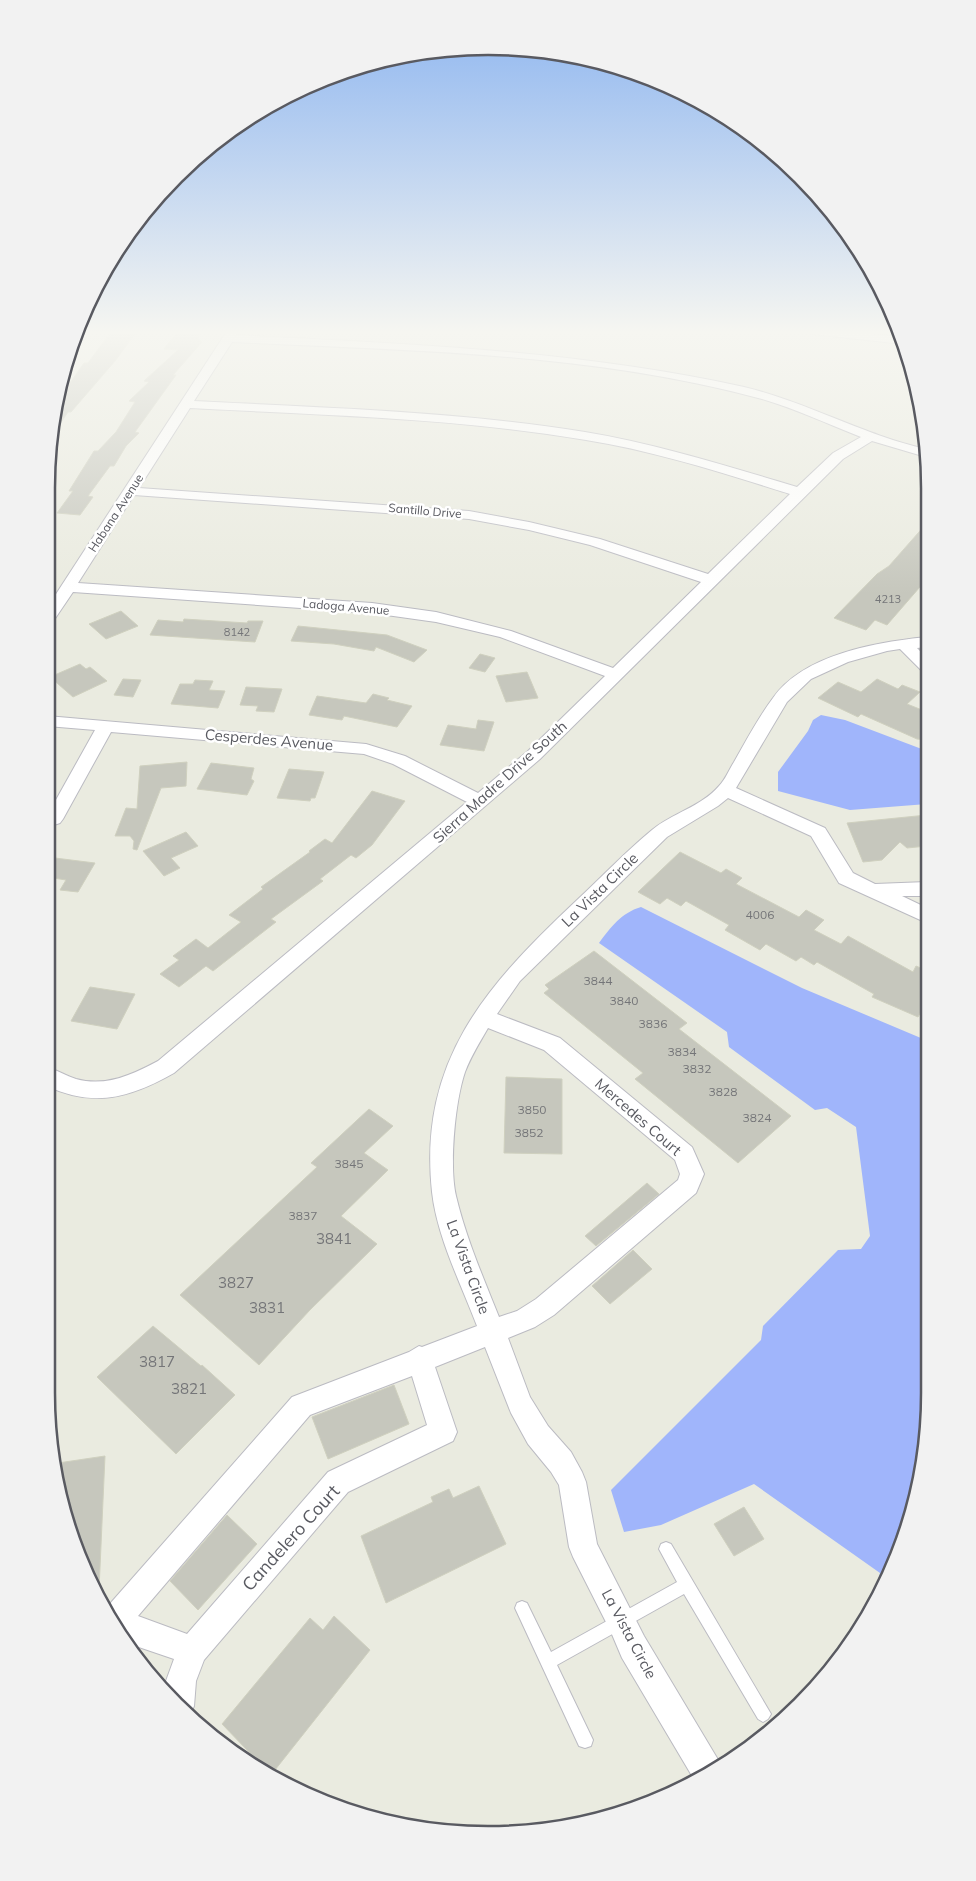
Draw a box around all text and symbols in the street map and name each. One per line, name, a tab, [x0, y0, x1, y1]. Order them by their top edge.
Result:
street label: Habana Avenue	[85, 471, 146, 555]
street label: Santillo Drive	[388, 500, 462, 521]
house number: 4213	[875, 592, 901, 606]
street label: Ladoga Avenue	[302, 595, 390, 618]
house number: 8142	[224, 625, 251, 639]
street label: Sierra Madre Drive South	[429, 716, 571, 847]
street label: Cesperdes Avenue	[204, 724, 334, 755]
street label: La Vista Circle	[557, 848, 642, 931]
house number: 4006	[746, 907, 774, 922]
house number: 3844	[584, 973, 612, 988]
house number: 3840	[610, 993, 638, 1008]
house number: 3836	[639, 1016, 667, 1031]
house number: 3834	[668, 1044, 696, 1059]
house number: 3832	[683, 1061, 711, 1076]
street label: Mercedes Court	[591, 1074, 685, 1159]
house number: 3828	[709, 1084, 737, 1099]
house number: 3850	[518, 1102, 546, 1117]
house number: 3824	[743, 1110, 771, 1125]
house number: 3852	[515, 1125, 543, 1140]
house number: 3845	[335, 1156, 363, 1171]
house number: 3837	[289, 1208, 317, 1223]
street label: La Vista Circle	[443, 1217, 494, 1317]
house number: 3841	[316, 1229, 352, 1248]
house number: 3827	[218, 1273, 254, 1292]
house number: 3831	[249, 1298, 285, 1317]
house number: 3817	[139, 1352, 175, 1371]
house number: 3821	[171, 1379, 207, 1398]
street label: Candelero Court	[237, 1480, 344, 1596]
street label: La Vista Circle	[598, 1586, 661, 1682]

